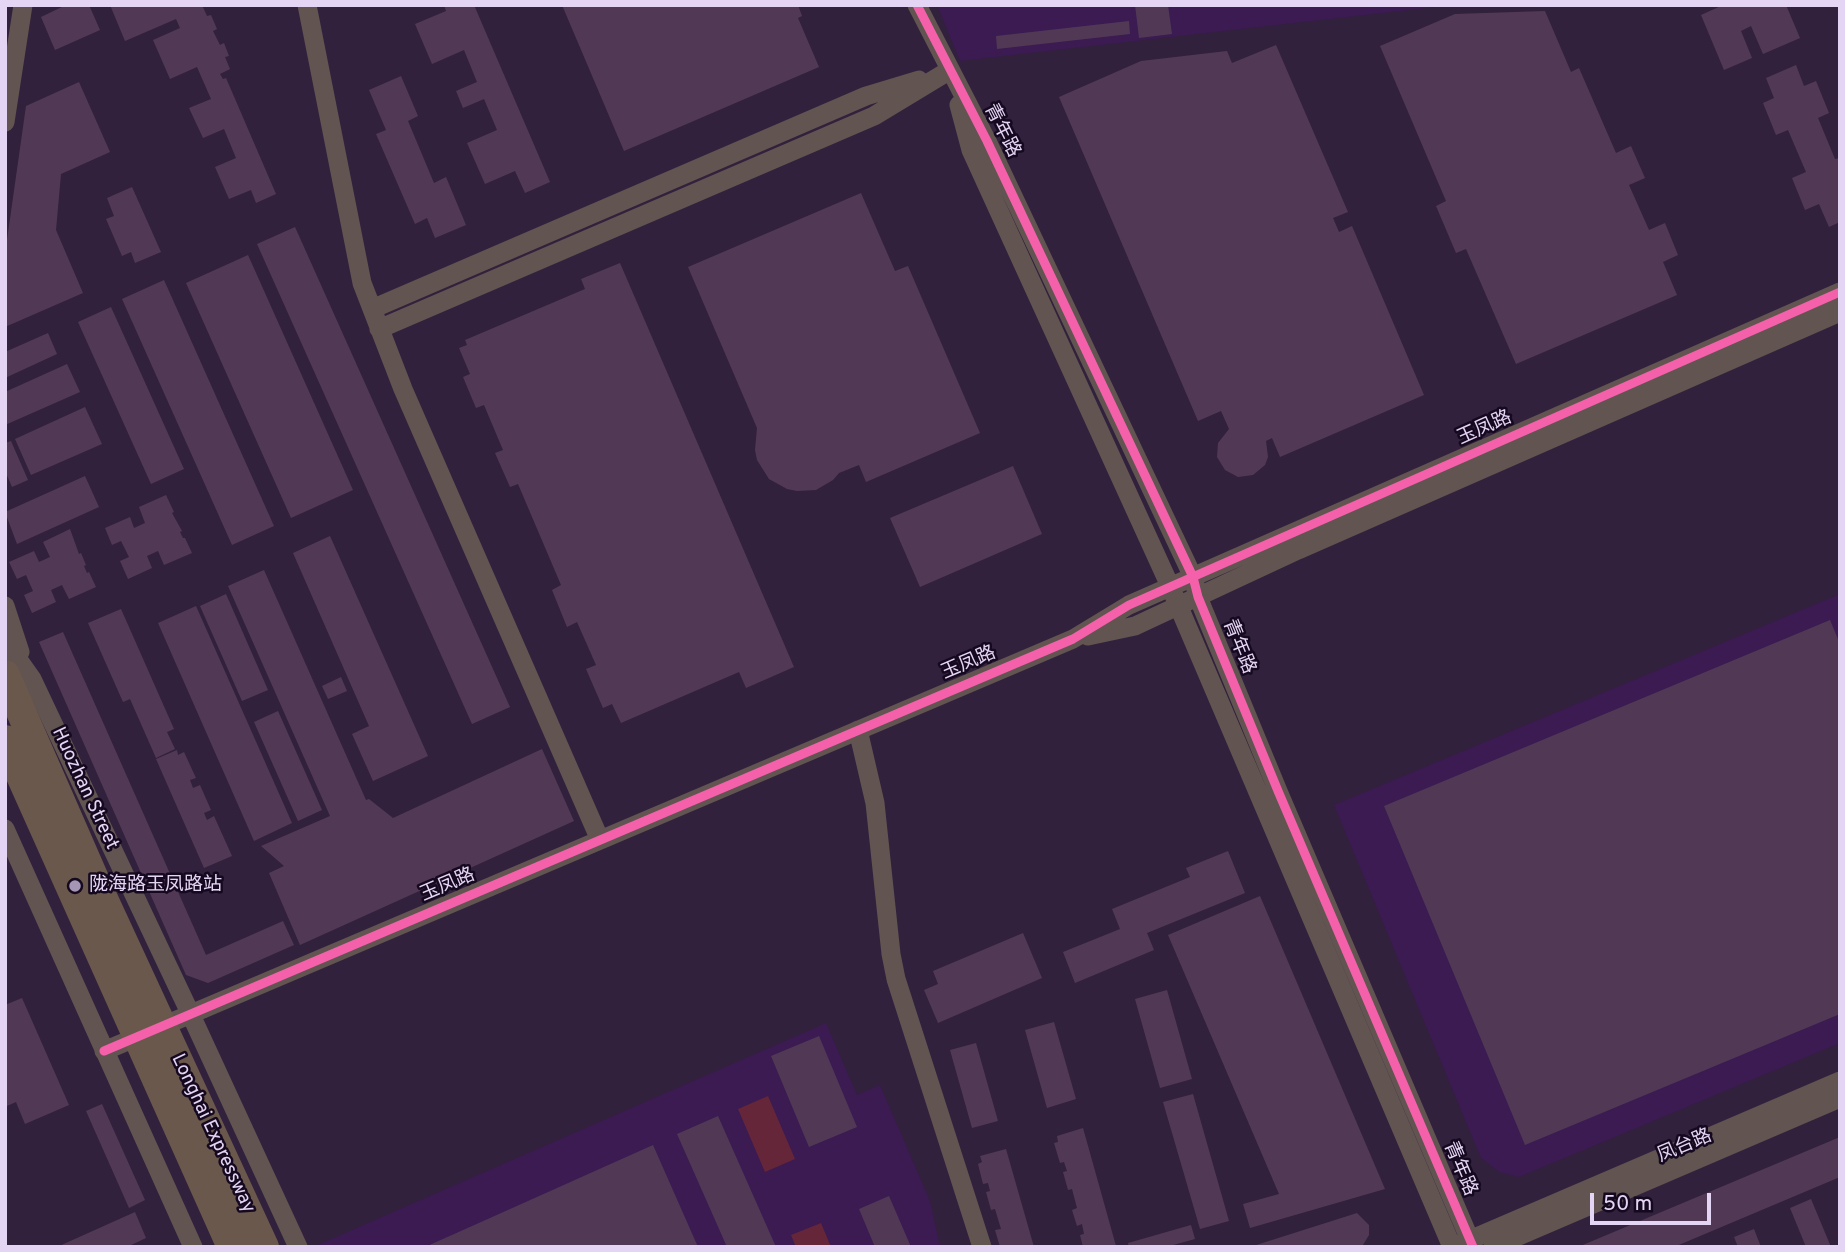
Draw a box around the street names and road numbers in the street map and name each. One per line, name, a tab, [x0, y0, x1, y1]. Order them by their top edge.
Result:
street label: 青年路	[978, 100, 1024, 162]
street label: 玉凤路	[1454, 407, 1516, 451]
street label: 青年路	[1217, 616, 1259, 678]
street label: 玉凤路	[938, 642, 1000, 686]
street label: Huozhan Street	[46, 724, 122, 854]
street label: 玉凤路	[417, 864, 479, 908]
street label: Longhai Expressway	[165, 1051, 259, 1217]
street label: 凤台路	[1654, 1125, 1716, 1169]
street label: 青年路	[1437, 1138, 1481, 1200]

